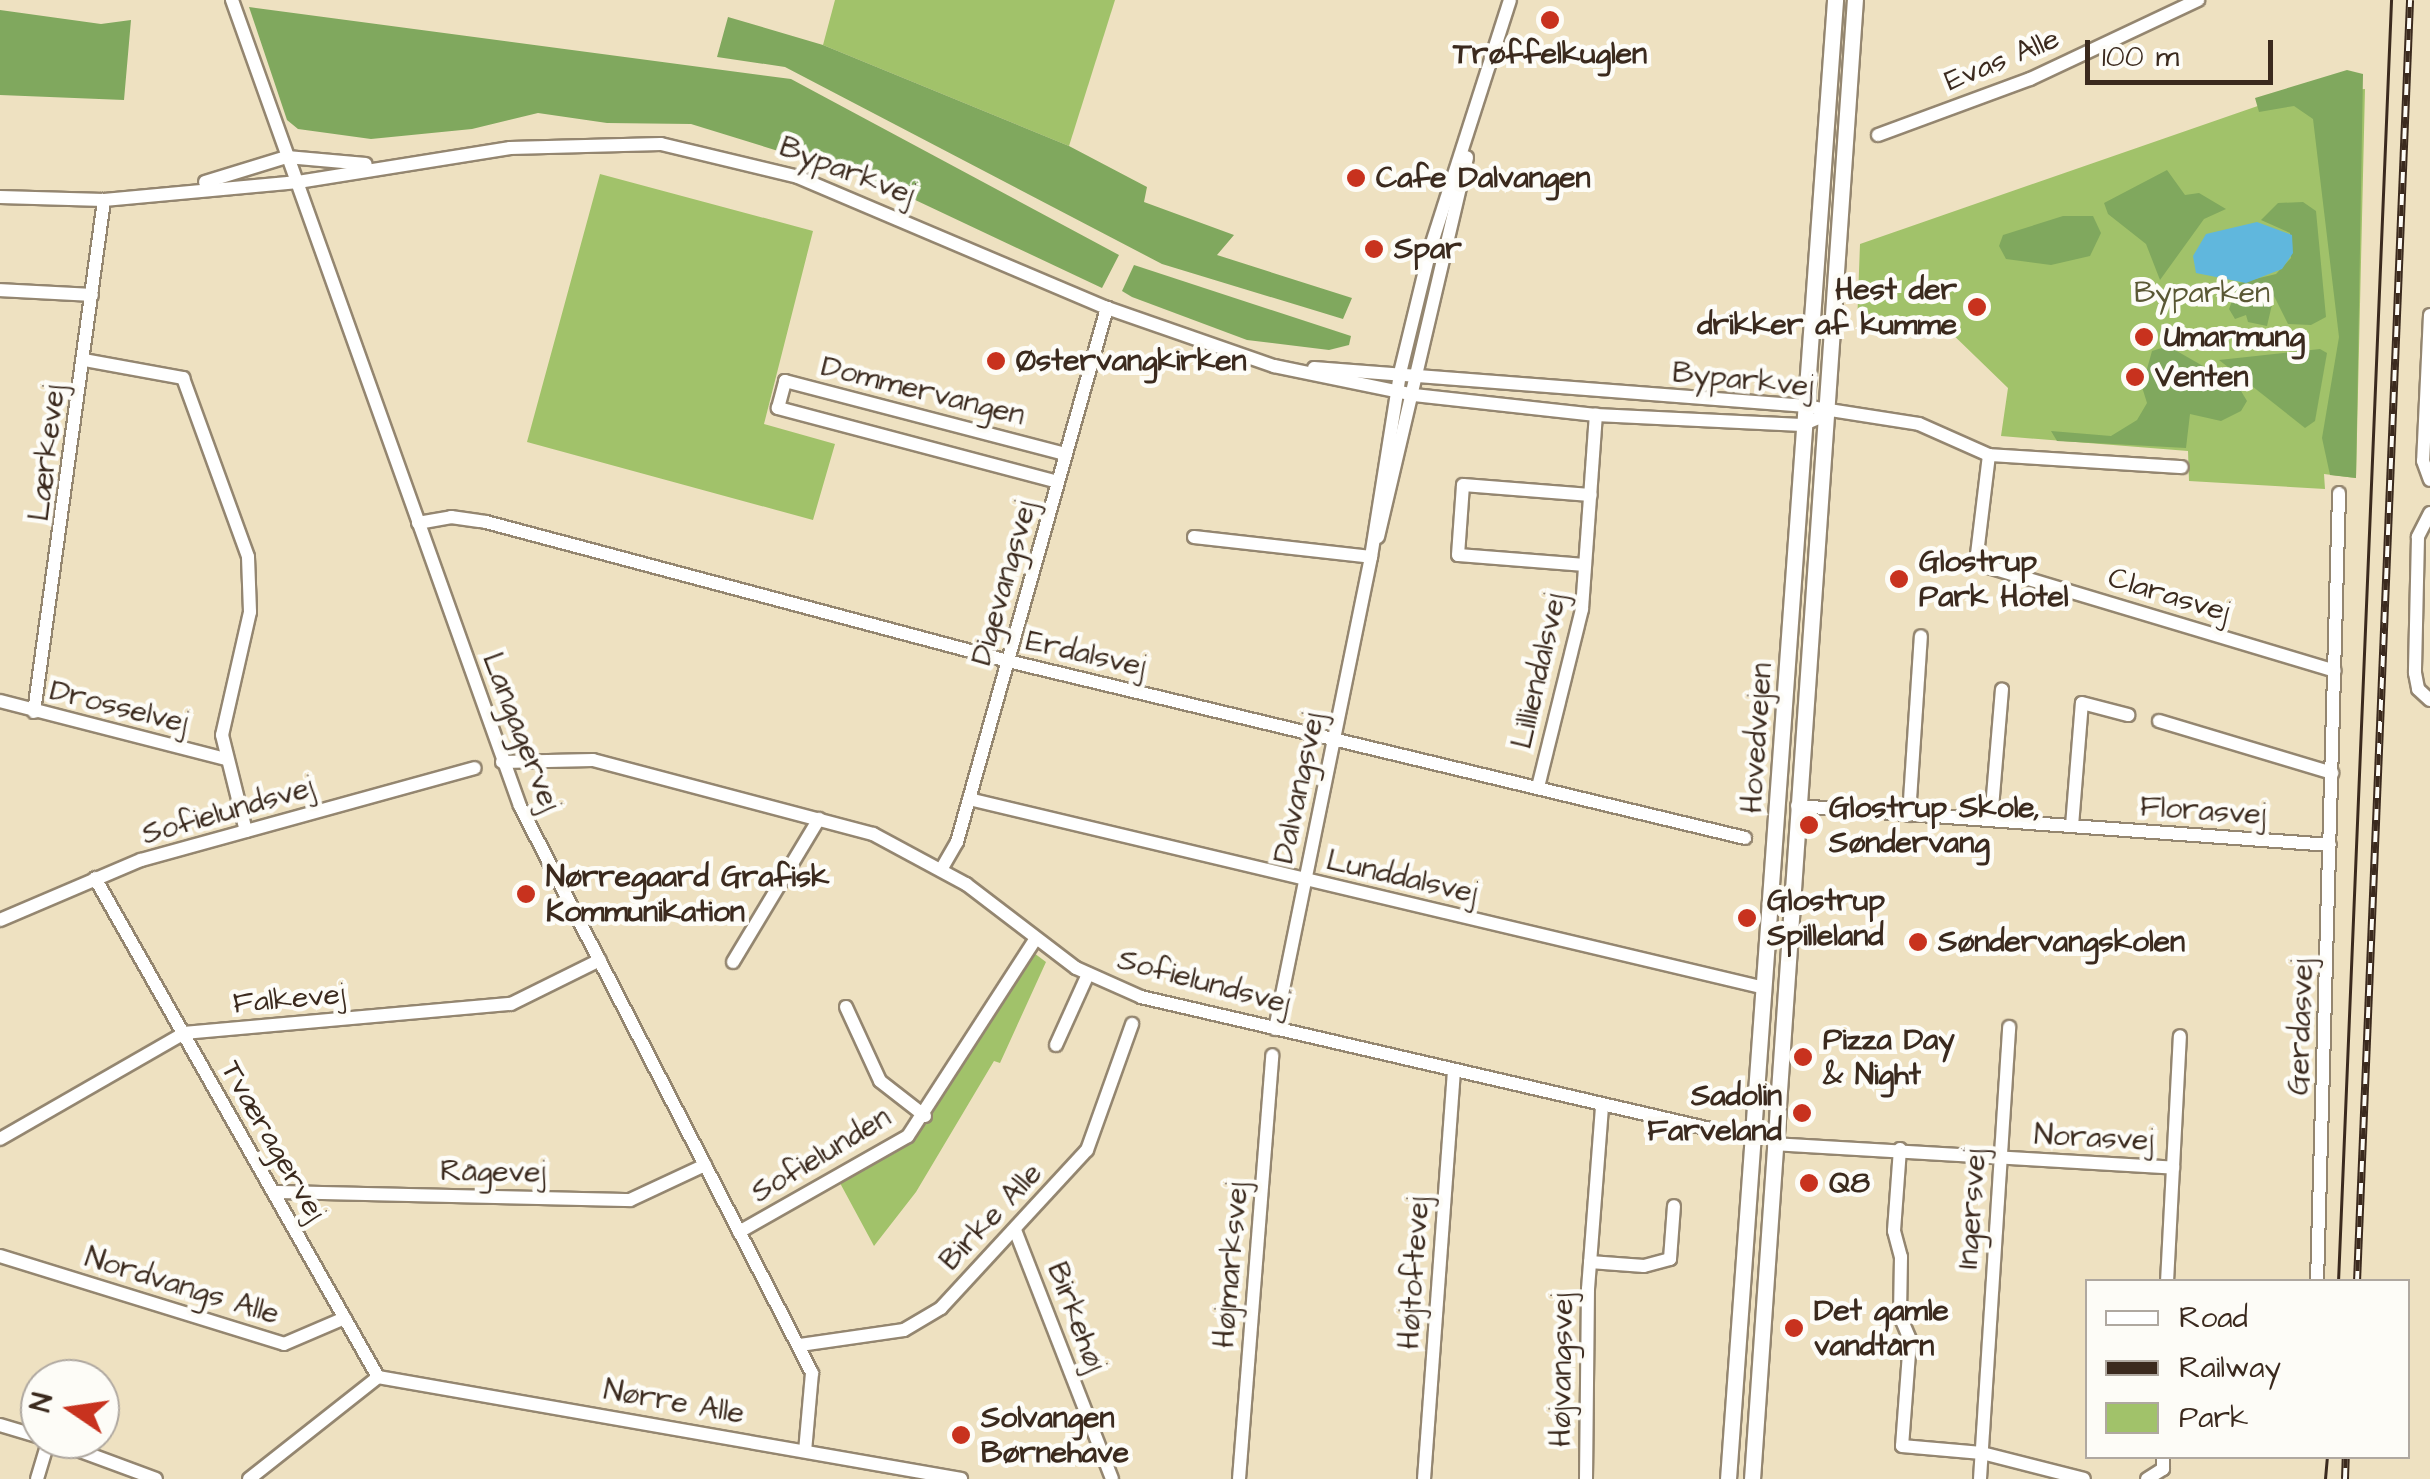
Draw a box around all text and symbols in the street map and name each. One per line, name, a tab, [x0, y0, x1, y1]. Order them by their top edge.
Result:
marker: Trøffelkuglen	[1539, 9, 1561, 31]
scale bar	[2090, 20, 2278, 82]
street label: Evas Alle	[1939, 21, 2065, 99]
place label: Trøffelkuglen	[1453, 36, 1647, 72]
text: 100 m	[2102, 36, 2179, 78]
street label: Byparkvej	[774, 129, 920, 213]
place label: Cafe Dalvangen	[1376, 160, 1591, 196]
marker: Cafe Dalvangen	[1345, 167, 1367, 189]
place label: Spar	[1394, 231, 1462, 267]
marker: Spar	[1363, 238, 1385, 260]
place label: Hest der drikker af kumme	[1697, 272, 1957, 342]
park label: Byparken	[2134, 275, 2270, 311]
marker: Hest der drikker af kumme	[1966, 296, 1988, 318]
place label: Umarmung	[2164, 319, 2305, 355]
marker: Umarmung	[2133, 326, 2155, 348]
place label: Østervangkirken	[1016, 343, 1247, 379]
street label: Dommervangen	[818, 348, 1028, 434]
marker: Østervangkirken	[985, 350, 1007, 372]
street label: Byparkvej	[1671, 355, 1815, 405]
place label: Venten	[2155, 359, 2248, 395]
marker: Venten	[2124, 366, 2146, 388]
street label: Lærkevej	[21, 383, 73, 523]
street label: Digevangsvej	[963, 497, 1045, 669]
place label: Glostrup Park Hotel	[1919, 544, 2069, 614]
street label: Clarasvej	[2104, 559, 2234, 631]
marker: Glostrup Park Hotel	[1888, 568, 1910, 590]
street label: Lilliendalsvej	[1504, 590, 1574, 752]
street label: Erdalsvej	[1023, 623, 1149, 685]
street label: Langagervej	[474, 648, 568, 816]
street label: Hovedvejen	[1734, 662, 1780, 814]
street label: Drosselvej	[46, 672, 192, 742]
street label: Dalvangsvej	[1265, 709, 1333, 867]
street label: Sofielundsvej	[138, 769, 318, 853]
street label: Florasvej	[2139, 789, 2267, 833]
place label: Glostrup Skole, Søndervang	[1829, 790, 2040, 860]
marker: Glostrup Skole, Søndervang	[1798, 814, 1820, 836]
street label: Lunddalsvej	[1323, 842, 1481, 912]
place label: Nørregaard Grafisk Kommunikation	[546, 859, 829, 930]
marker: Nørregaard Grafisk Kommunikation	[515, 883, 537, 905]
place label: Glostrup Spilleland	[1767, 883, 1885, 954]
marker: Glostrup Spilleland	[1736, 907, 1758, 929]
place label: Søndervangskolen	[1938, 924, 2185, 960]
marker: Søndervangskolen	[1907, 931, 1929, 953]
street label: Sofielundsvej	[1114, 942, 1294, 1022]
street label: Gerdasvej	[2281, 958, 2321, 1096]
street label: Falkevej	[231, 976, 347, 1022]
place label: Pizza Day & Night	[1823, 1022, 1955, 1092]
marker: Pizza Day & Night	[1792, 1046, 1814, 1068]
street label: Tværagervej	[213, 1054, 333, 1228]
place label: Sadolin Farveland	[1647, 1078, 1782, 1148]
street label: Sofielunden	[745, 1099, 897, 1211]
marker: Sadolin Farveland	[1791, 1102, 1813, 1124]
street label: Norasvej	[2033, 1117, 2155, 1159]
street label: Ingersvej	[1950, 1148, 1994, 1270]
street label: Rågevej	[440, 1153, 546, 1191]
street label: Birke Alle	[932, 1156, 1050, 1278]
place label: Q8	[1829, 1165, 1870, 1201]
marker: Q8	[1798, 1172, 1820, 1194]
street label: Højmarksvej	[1206, 1181, 1256, 1349]
street label: Højtoftevej	[1391, 1196, 1437, 1350]
street label: Nordvangs Alle	[81, 1239, 283, 1333]
street label: Birkehøj	[1039, 1257, 1113, 1377]
legend	[2085, 1279, 2410, 1459]
street label: Højvangsvej	[1543, 1293, 1581, 1447]
place label: Det gamle vandtårn	[1814, 1293, 1949, 1364]
text: Road	[2179, 1297, 2248, 1339]
marker: Det gamle vandtårn	[1783, 1317, 1805, 1339]
text: Railway	[2179, 1347, 2281, 1389]
north arrow	[20, 1359, 120, 1459]
street label: Nørre Alle	[601, 1372, 747, 1432]
text: N	[21, 1390, 63, 1416]
text: Park	[2179, 1397, 2248, 1439]
place label: Solvangen Børnehave	[981, 1400, 1129, 1470]
marker: Solvangen Børnehave	[950, 1424, 972, 1446]

